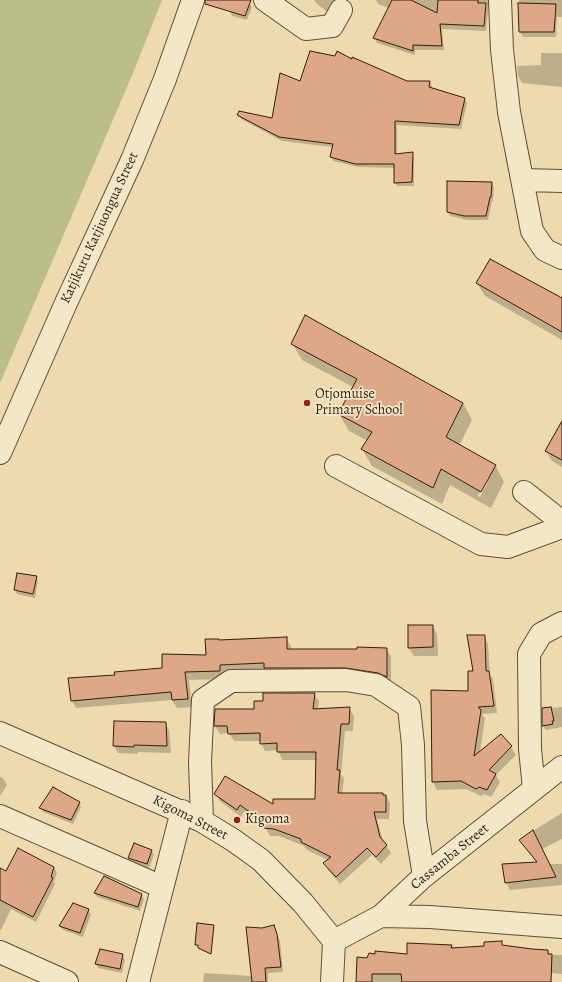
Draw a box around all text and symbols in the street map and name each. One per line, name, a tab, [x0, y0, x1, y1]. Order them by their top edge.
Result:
street label: Katjikuru Katjiuongua Street	[57, 150, 143, 306]
place label: Otjomuise Primary School	[315, 387, 403, 420]
marker: Otjomuise Primary School	[302, 398, 312, 408]
street label: Kigoma Street	[150, 792, 230, 844]
place label: Kigoma	[245, 812, 290, 828]
marker: Kigoma	[232, 815, 242, 825]
street label: Cassamba Street	[408, 820, 492, 894]

